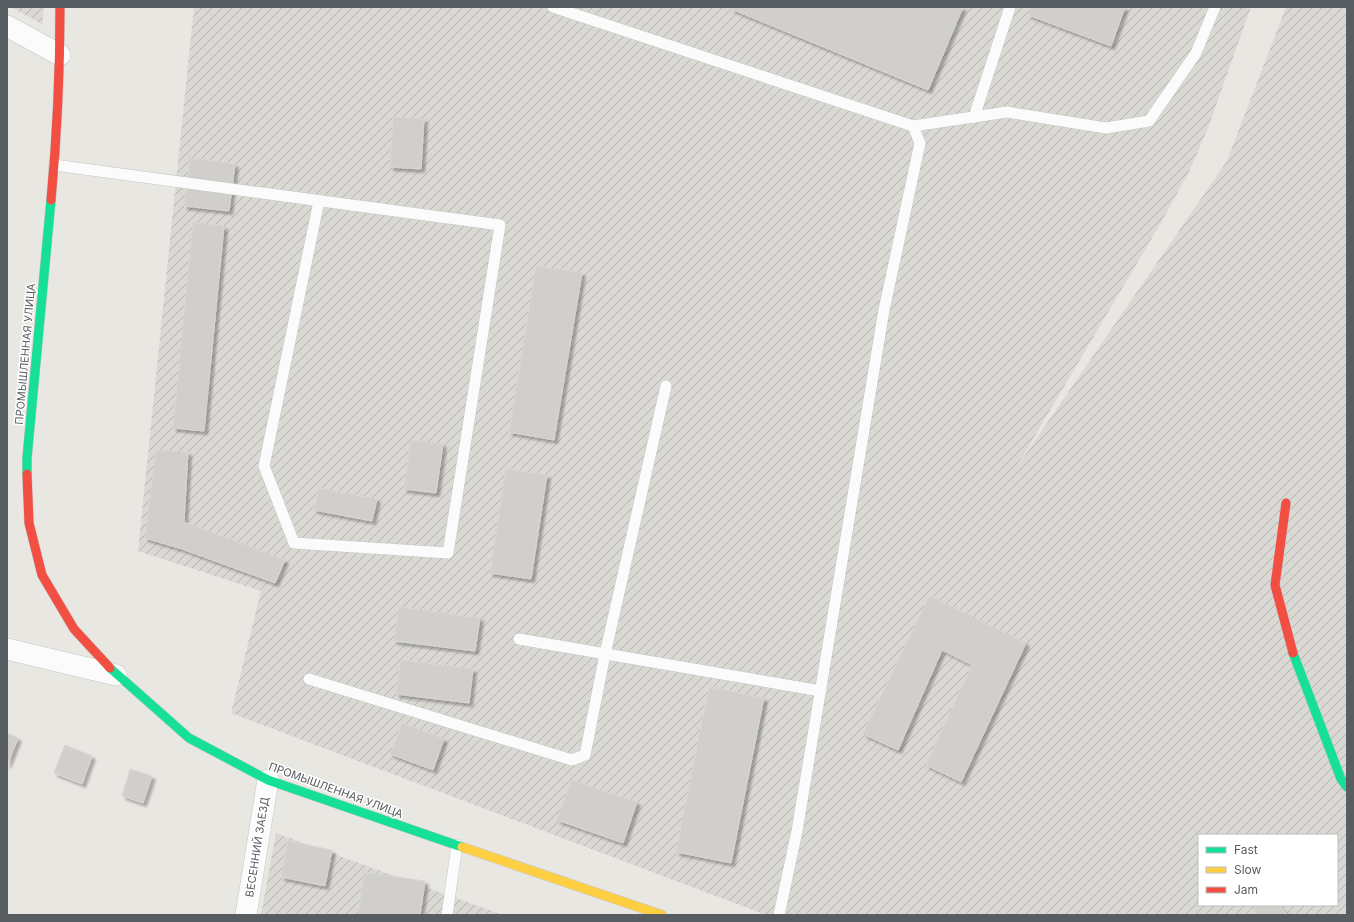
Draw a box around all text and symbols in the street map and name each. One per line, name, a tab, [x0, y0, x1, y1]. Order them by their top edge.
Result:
street label: ПРОМЫШЛЕННАЯ УЛИЦА	[12, 282, 38, 425]
street label: ПРОМЫШЛЕННАЯ УЛИЦА	[267, 759, 405, 821]
street label: ВЕСЕННИЙ ЗАЕЗД	[242, 796, 272, 898]
legend	[1198, 834, 1338, 906]
text: Fast	[1234, 842, 1258, 857]
text: Slow	[1234, 862, 1262, 877]
text: Jam	[1234, 882, 1258, 897]

